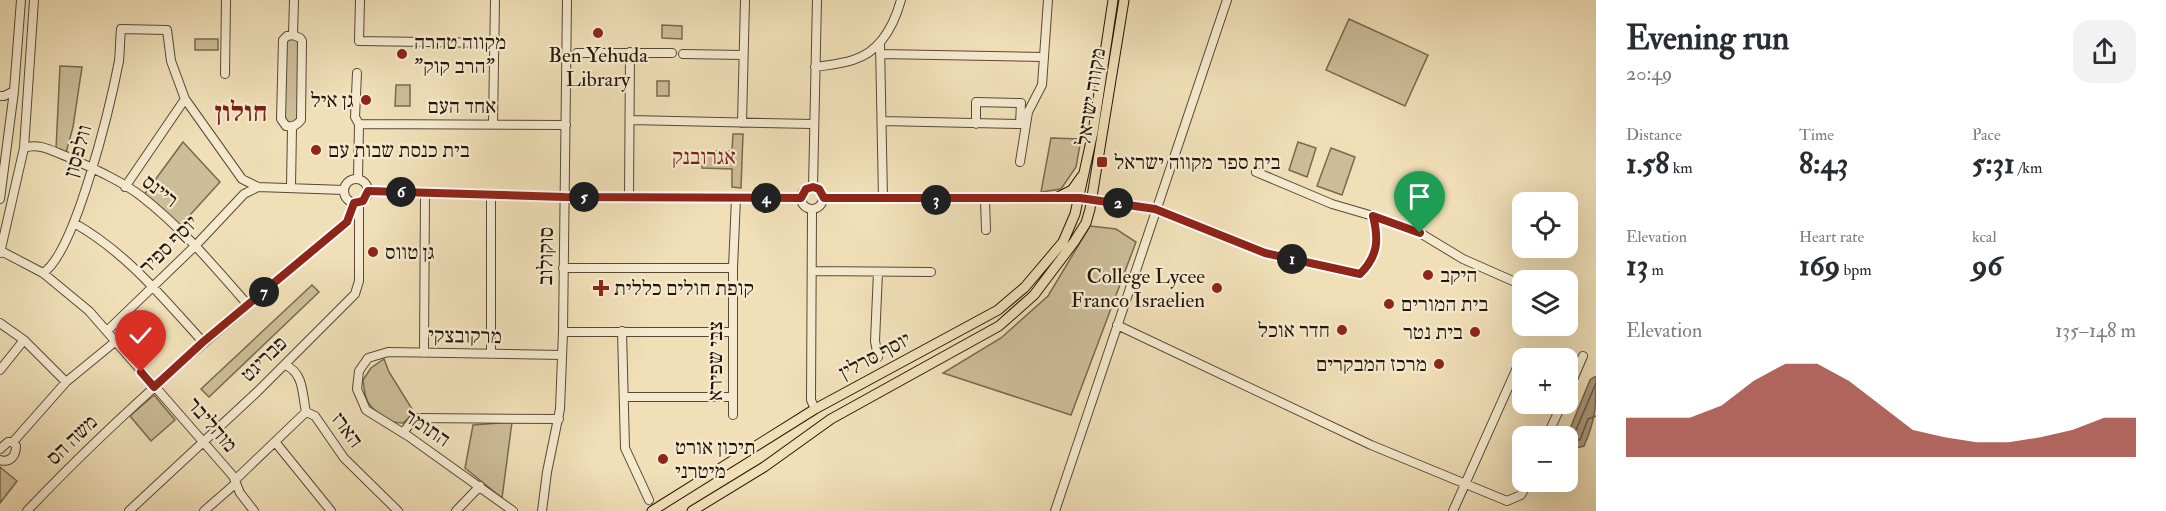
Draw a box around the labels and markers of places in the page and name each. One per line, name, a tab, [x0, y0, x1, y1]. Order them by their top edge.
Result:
marker: Ben Yehuda Library	[591, 26, 605, 40]
place label: מקווה טהרה "הרב קוק"	[414, 29, 506, 80]
place label: Ben Yehuda Library	[548, 42, 648, 93]
marker: מקווה טהרה "הרב קוק"	[395, 47, 409, 61]
place label: גן איל	[311, 87, 354, 114]
marker: גן איל	[359, 93, 373, 107]
place label: בית כנסת שבות עם	[328, 137, 470, 164]
marker: בית כנסת שבות עם	[309, 143, 323, 157]
place label: בית ספר מקווה ישראל	[1114, 149, 1281, 176]
marker: בית ספר מקווה ישראל	[1095, 155, 1109, 169]
pin	[1394, 171, 1445, 233]
pin: 6	[386, 177, 416, 207]
pin: 5	[569, 182, 599, 212]
pin: 4	[751, 183, 781, 213]
pin: 3	[921, 185, 951, 215]
pin: 2	[1103, 188, 1133, 218]
place label: גן טווס	[385, 239, 435, 266]
pin: 1	[1277, 244, 1307, 274]
marker: גן טווס	[366, 245, 380, 259]
place label: היקב	[1440, 262, 1478, 289]
place label: College Lycee Franco Israelien	[1071, 263, 1205, 314]
marker: היקב	[1421, 268, 1435, 282]
place label: קופת חולים כללית	[614, 275, 754, 302]
pin: 7	[249, 277, 279, 307]
marker: קופת חולים כללית	[592, 279, 610, 297]
marker: College Lycee Franco Israelien	[1210, 281, 1224, 295]
place label: בית המורים	[1401, 291, 1488, 318]
marker: בית המורים	[1382, 297, 1396, 311]
pin	[115, 310, 166, 372]
place label: חדר אוכל	[1258, 317, 1330, 344]
place label: בית נטר	[1403, 319, 1463, 346]
marker: חדר אוכל	[1335, 323, 1349, 337]
marker: בית נטר	[1468, 325, 1482, 339]
place label: מרכז המבקרים	[1316, 351, 1427, 378]
marker: מרכז המבקרים	[1432, 357, 1446, 371]
place label: תיכון אורט מיטרני	[675, 434, 756, 485]
marker: תיכון אורט מיטרני	[656, 452, 670, 466]

